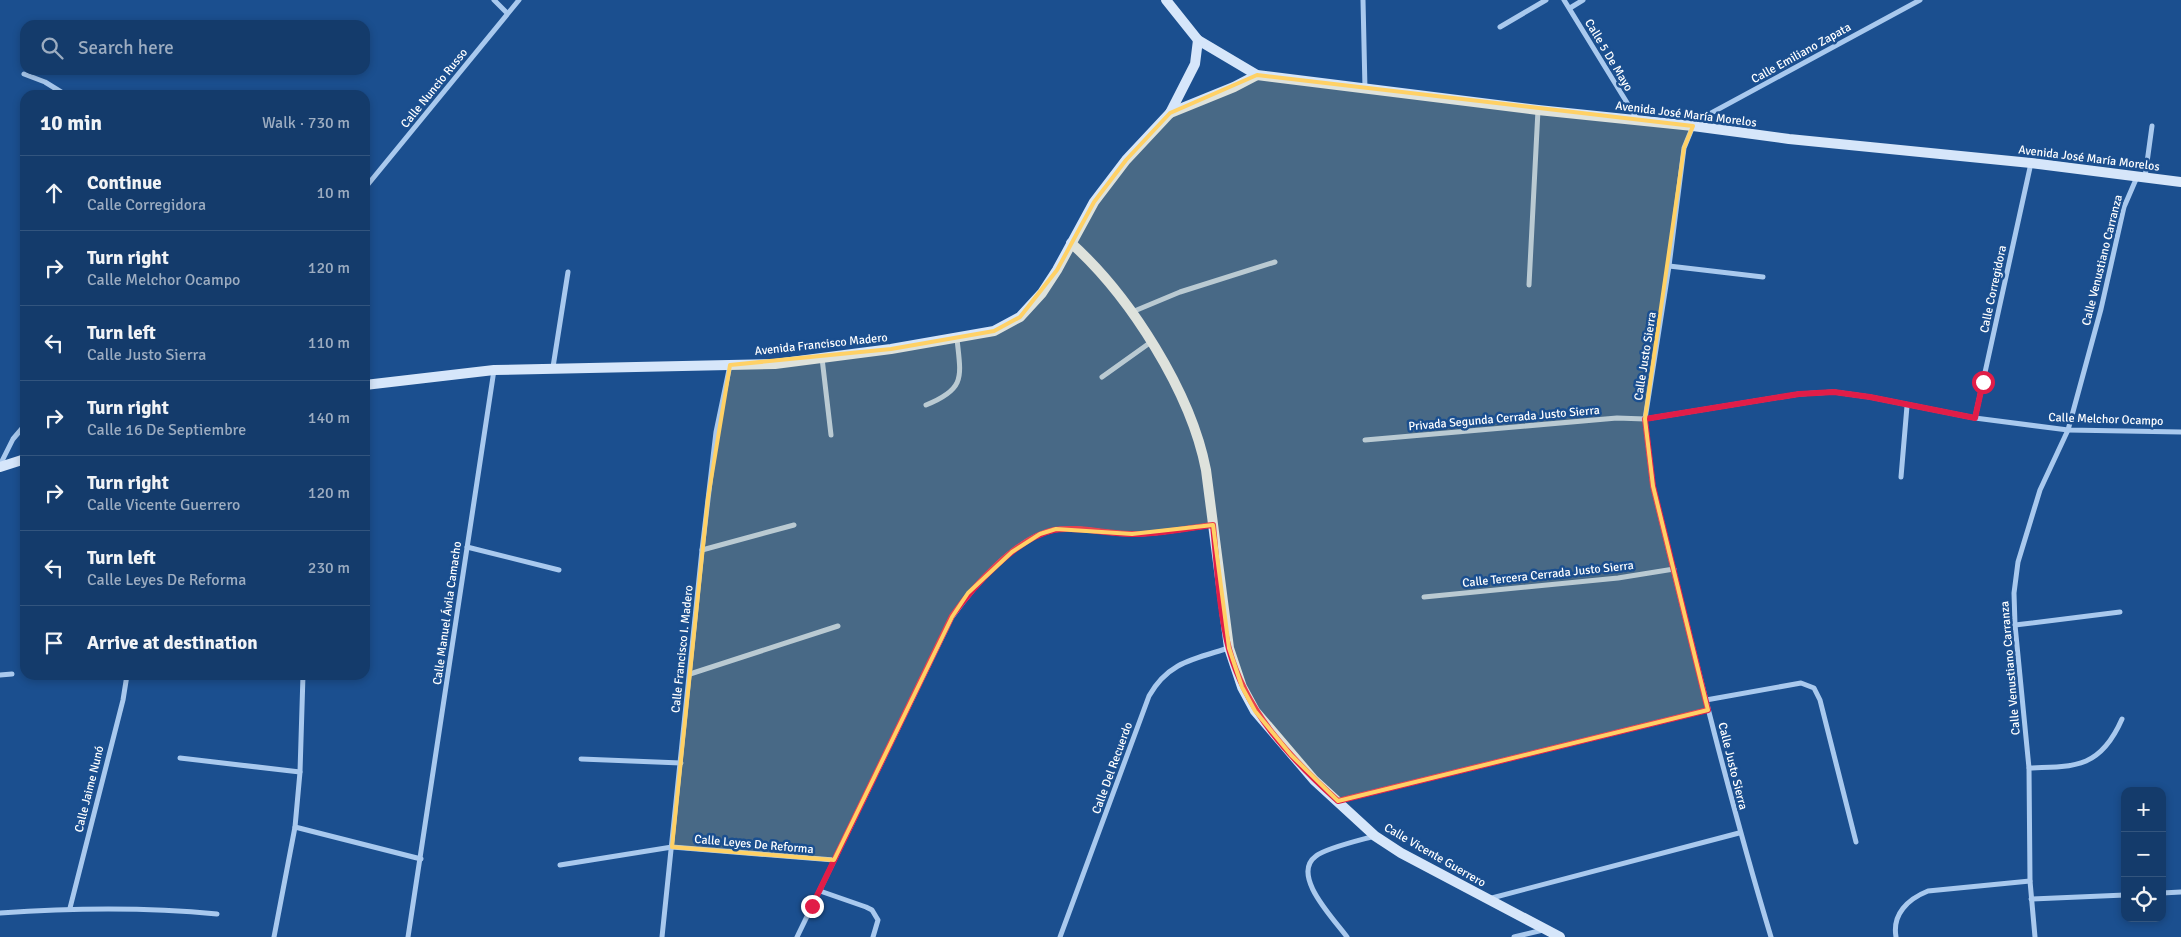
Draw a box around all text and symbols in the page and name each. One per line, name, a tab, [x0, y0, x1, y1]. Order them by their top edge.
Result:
street label: Calle 5 De Mayo	[1581, 16, 1636, 94]
search box	[20, 20, 370, 75]
street label: Calle Emiliano Zapata	[1749, 20, 1854, 87]
icon: search	[38, 34, 66, 62]
text: Search here	[78, 36, 174, 60]
street label: Calle Nuncio Russo	[398, 45, 471, 131]
street label: Avenida José María Morelos	[1614, 98, 1757, 131]
text: 10 min	[40, 110, 102, 136]
text: Walk · 730 m	[262, 113, 350, 133]
street label: Avenida José María Morelos	[2017, 142, 2160, 175]
text: Continue	[87, 171, 162, 195]
icon: ahead	[40, 179, 68, 207]
text: 10 m	[316, 183, 350, 203]
street label: Calle Venustiano Carranza	[2079, 193, 2126, 327]
text: Calle Corregidora	[87, 195, 206, 215]
street label: Calle Corregidora	[1977, 244, 2010, 334]
text: Turn right	[87, 246, 169, 270]
icon: right	[40, 254, 68, 282]
text: 120 m	[308, 258, 350, 278]
text: Calle Melchor Ocampo	[87, 270, 240, 290]
street label: Calle Justo Sierra	[1631, 311, 1660, 402]
text: Turn left	[87, 321, 156, 345]
icon: left	[40, 329, 68, 357]
street label: Avenida Francisco Madero	[754, 330, 888, 359]
text: 110 m	[308, 333, 350, 353]
text: Calle Justo Sierra	[87, 345, 206, 365]
route start	[1972, 371, 1995, 394]
text: Turn right	[87, 396, 169, 420]
street label: Privada Segunda Cerrada Justo Sierra	[1408, 403, 1600, 434]
icon: right	[40, 404, 68, 432]
text: 140 m	[308, 408, 350, 428]
street label: Calle Melchor Ocampo	[2048, 410, 2164, 429]
text: Calle 16 De Septiembre	[87, 420, 246, 440]
text: Turn right	[87, 471, 169, 495]
icon: right	[40, 479, 68, 507]
text: 120 m	[308, 483, 350, 503]
text: Calle Vicente Guerrero	[87, 495, 240, 515]
street label: Calle Manuel Ávila Camacho	[430, 540, 465, 686]
text: Turn left	[87, 546, 156, 570]
icon: left	[40, 554, 68, 582]
text: 230 m	[308, 558, 350, 578]
street label: Calle Tercera Cerrada Justo Sierra	[1462, 558, 1635, 591]
text: Calle Leyes De Reforma	[87, 570, 246, 590]
street label: Calle Francisco I. Madero	[668, 585, 697, 714]
street label: Calle Venustiano Carranza	[1997, 600, 2024, 736]
icon: arrive	[40, 629, 68, 657]
text: Arrive at destination	[87, 631, 258, 655]
street label: Calle Del Recuerdo	[1089, 720, 1136, 816]
street label: Calle Justo Sierra	[1714, 721, 1751, 811]
street label: Calle Jaime Nunó	[71, 744, 108, 834]
map controls	[2121, 787, 2166, 922]
button: +	[2121, 787, 2166, 832]
street label: Calle Vicente Guerrero	[1381, 820, 1488, 891]
street label: Calle Leyes De Reforma	[694, 832, 814, 857]
button: −	[2121, 832, 2166, 877]
button: locate	[2121, 877, 2166, 922]
route end	[801, 895, 824, 918]

